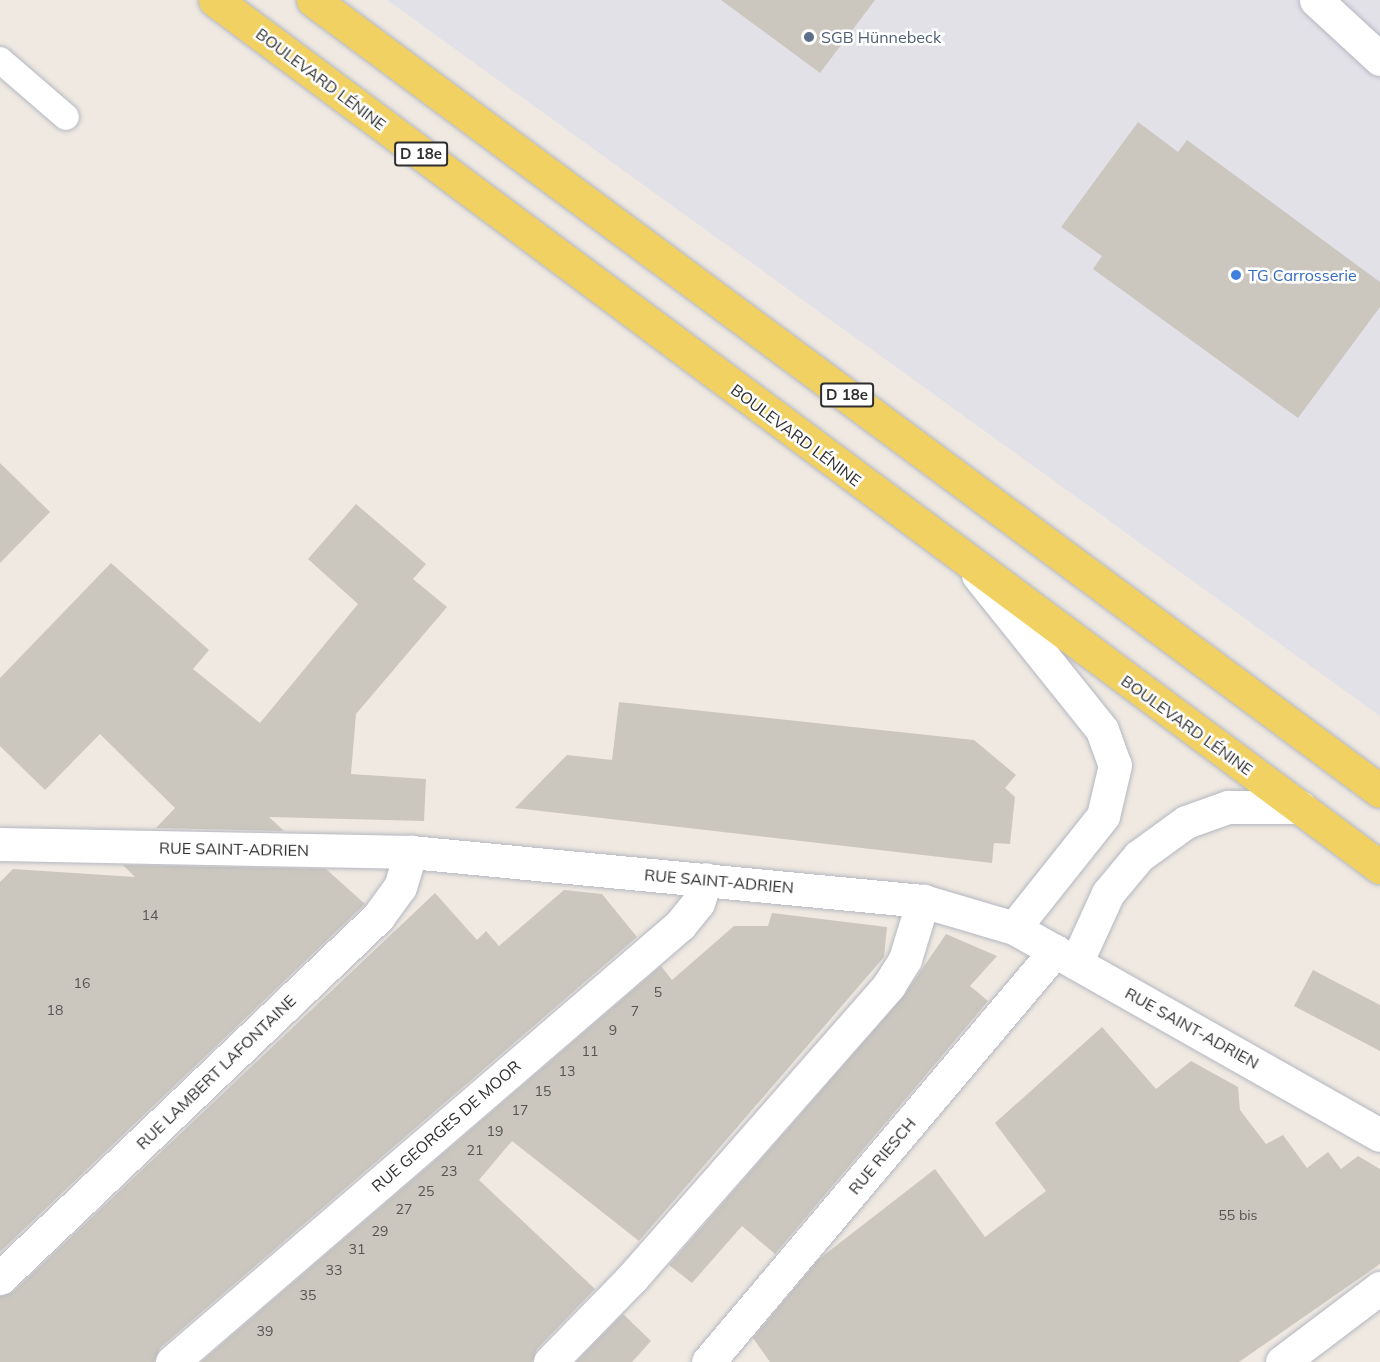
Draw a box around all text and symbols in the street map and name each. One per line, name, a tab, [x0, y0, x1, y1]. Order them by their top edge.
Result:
street label: BOULEVARD LÉNINE	[252, 24, 390, 134]
place label: SGB Hünnebeck	[821, 27, 941, 47]
marker: SGB Hünnebeck	[802, 30, 816, 44]
road number: D 18e	[394, 142, 448, 166]
place label: TG Carrosserie	[1248, 265, 1357, 285]
marker: TG Carrosserie	[1229, 268, 1243, 282]
street label: BOULEVARD LÉNINE	[727, 380, 865, 490]
road number: D 18e	[820, 383, 874, 407]
street label: BOULEVARD LÉNINE	[1118, 671, 1256, 779]
street label: RUE SAINT-ADRIEN	[159, 838, 309, 860]
street label: RUE SAINT-ADRIEN	[644, 865, 794, 897]
house number: 14	[142, 907, 158, 923]
house number: 16	[74, 975, 90, 991]
street label: RUE SAINT-ADRIEN	[1122, 983, 1262, 1073]
house number: 5	[654, 984, 662, 1000]
street label: RUE LAMBERT LAFONTAINE	[132, 991, 300, 1153]
house number: 18	[47, 1002, 63, 1018]
house number: 7	[631, 1003, 639, 1019]
house number: 9	[609, 1022, 617, 1038]
house number: 11	[582, 1043, 598, 1059]
street label: RUE GEORGES DE MOOR	[368, 1056, 524, 1196]
house number: 13	[559, 1063, 575, 1079]
house number: 15	[535, 1083, 551, 1099]
house number: 17	[512, 1102, 528, 1118]
street label: RUE RIESCH	[844, 1114, 920, 1198]
house number: 19	[487, 1123, 503, 1139]
house number: 21	[467, 1142, 483, 1158]
house number: 23	[441, 1163, 457, 1179]
house number: 25	[418, 1183, 434, 1199]
house number: 27	[396, 1201, 412, 1217]
house number: 55 bis	[1218, 1207, 1258, 1223]
house number: 29	[372, 1223, 388, 1239]
house number: 31	[349, 1241, 365, 1257]
house number: 33	[326, 1262, 342, 1278]
house number: 35	[300, 1287, 316, 1303]
house number: 39	[257, 1323, 273, 1339]

